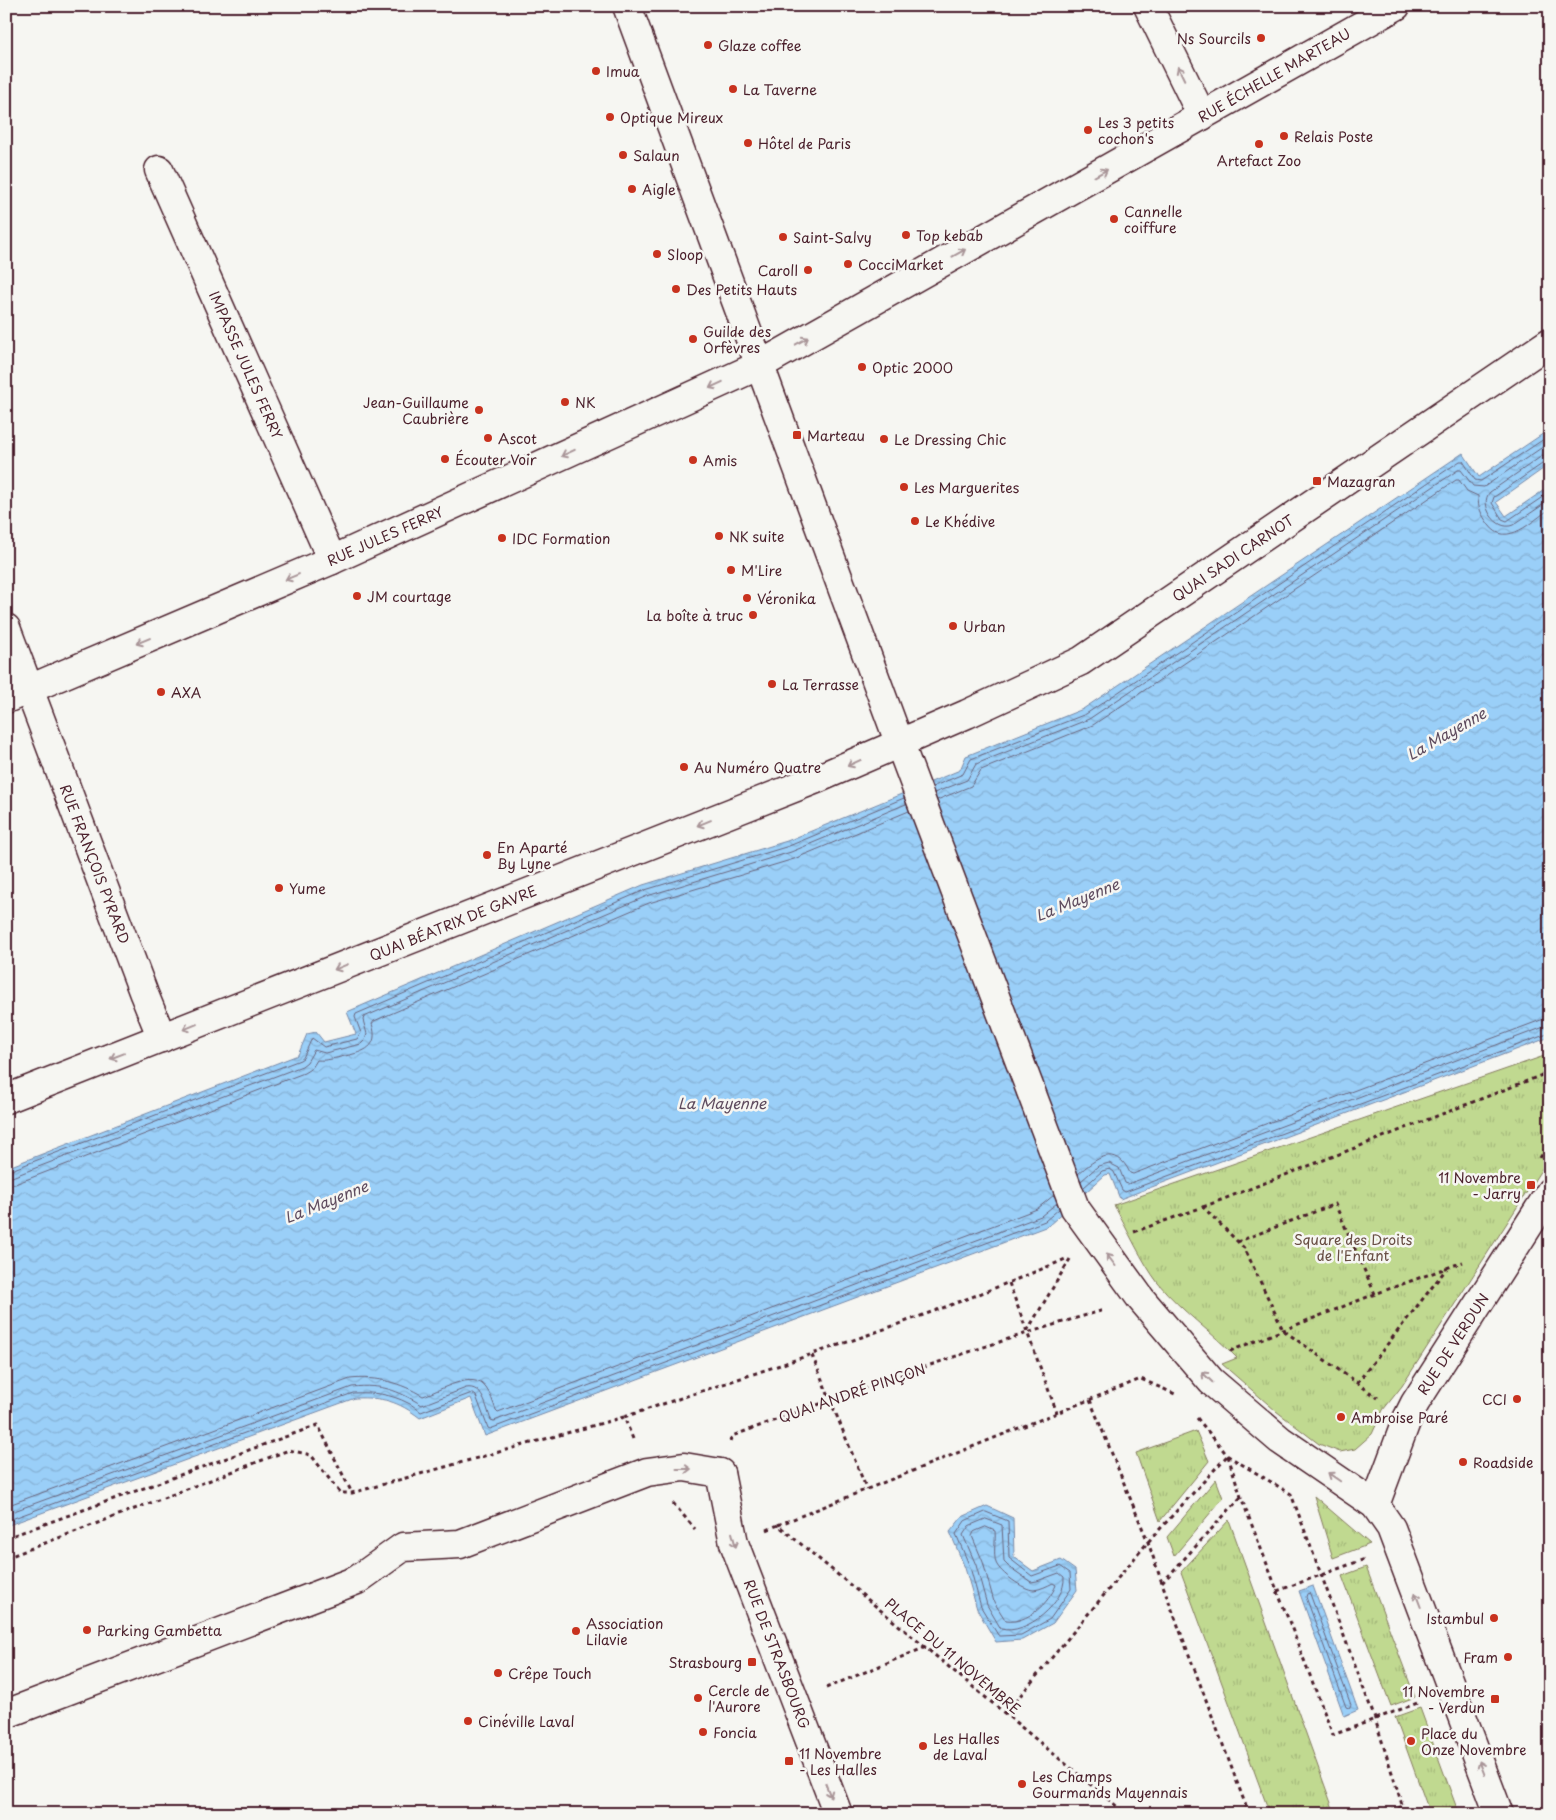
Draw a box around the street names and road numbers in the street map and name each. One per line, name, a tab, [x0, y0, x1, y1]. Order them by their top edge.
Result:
street label: RUE ÉCHELLE MARTEAU	[1194, 23, 1354, 127]
street label: IMPASSE JULES FERRY	[204, 288, 288, 443]
street label: RUE JULES FERRY	[323, 501, 447, 571]
street label: QUAI SADI CARNOT	[1168, 509, 1298, 607]
street label: RUE FRANÇOIS PYRARD	[55, 781, 135, 947]
street label: QUAI BÉATRIX DE GAVRE	[366, 880, 540, 966]
street label: RUE DE VERDUN	[1412, 1289, 1494, 1399]
street label: QUAI ANDRÉ PINÇON	[776, 1358, 928, 1428]
street label: RUE DE STRASBOURG	[739, 1576, 815, 1732]
street label: PLACE DU 11 NOVEMBRE	[881, 1593, 1026, 1719]

